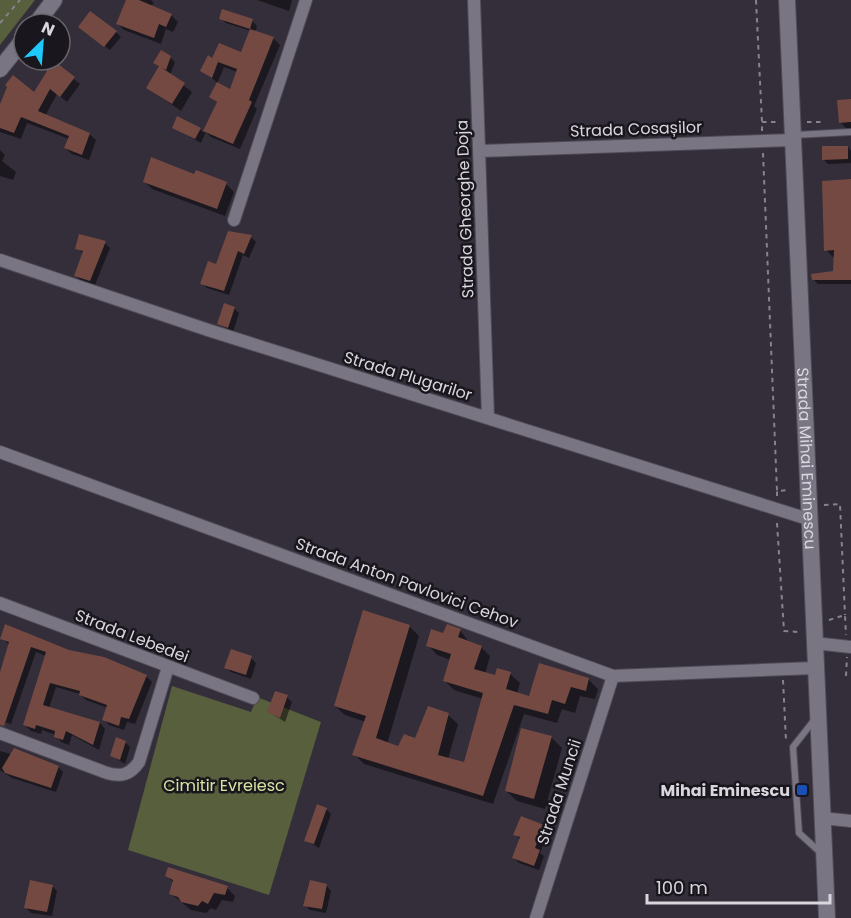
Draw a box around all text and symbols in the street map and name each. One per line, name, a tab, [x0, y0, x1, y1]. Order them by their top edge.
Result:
north arrow	[12, 12, 72, 72]
text: N	[38, 16, 58, 42]
street label: Strada Cosașilor	[570, 115, 702, 143]
street label: Strada Gheorghe Doja	[450, 119, 480, 299]
street label: Strada Plugarilor	[341, 346, 475, 406]
street label: Strada Mihai Eminescu	[792, 367, 822, 550]
street label: Strada Anton Pavlovici Cehov	[293, 532, 522, 634]
street label: Strada Lebedei	[72, 604, 192, 668]
street label: Strada Muncii	[531, 736, 587, 848]
park label: Cimitir Evreiesc	[163, 774, 285, 797]
place label: Mihai Eminescu	[660, 779, 790, 802]
marker: Mihai Eminescu	[795, 783, 809, 797]
scale bar	[647, 867, 830, 905]
text: 100 m	[656, 875, 708, 900]

